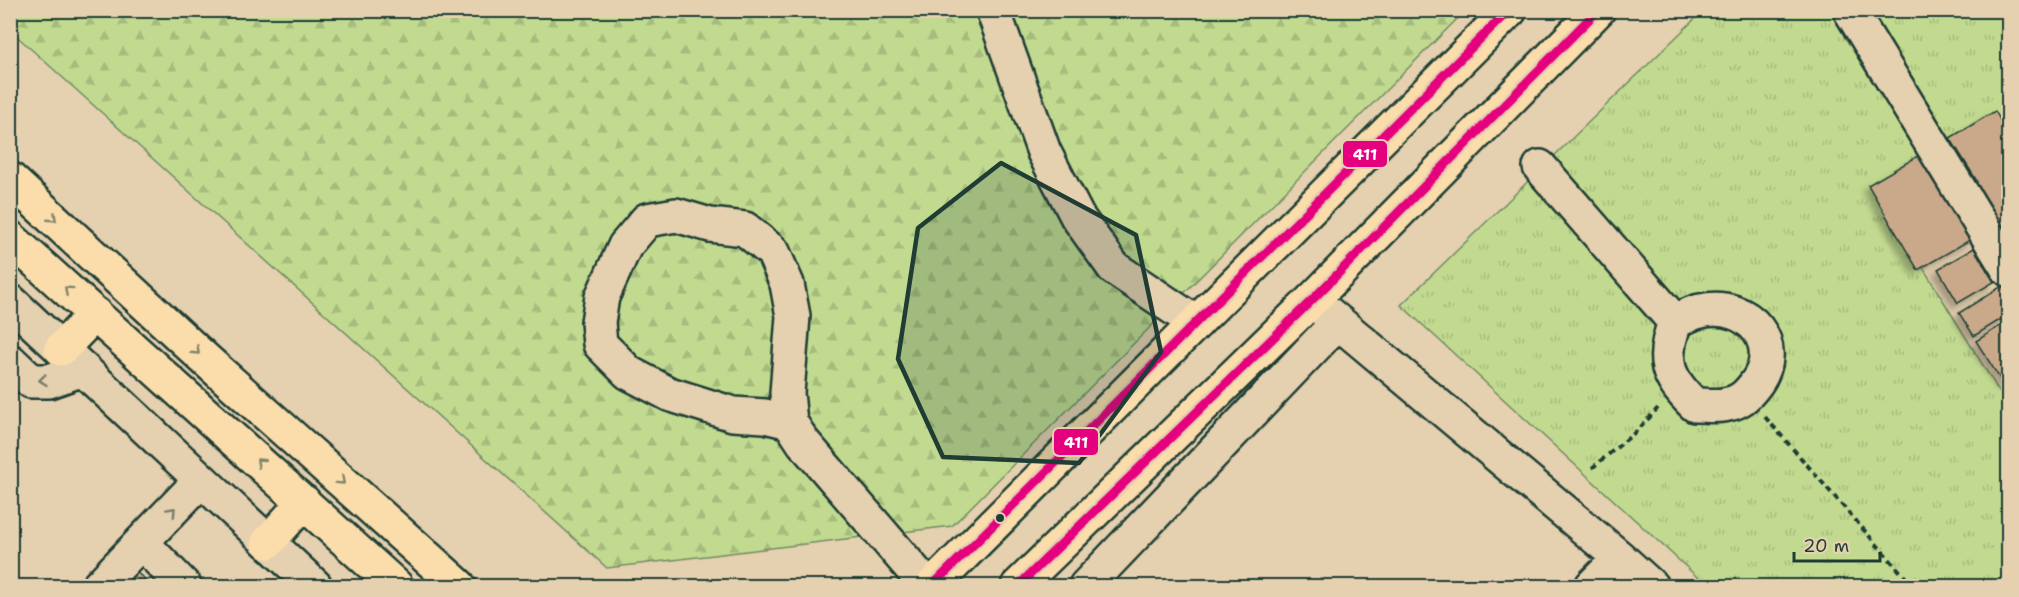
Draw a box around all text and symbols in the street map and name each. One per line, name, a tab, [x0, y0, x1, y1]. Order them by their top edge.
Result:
line badge: 411	[1342, 140, 1388, 168]
text: 411	[1353, 144, 1377, 165]
one-way arrow	[47, 211, 57, 222]
one-way arrow	[64, 286, 75, 297]
one-way arrow	[190, 344, 200, 355]
one-way arrow	[39, 373, 48, 386]
line badge: 411	[1053, 428, 1099, 456]
text: 411	[1064, 432, 1088, 453]
one-way arrow	[256, 458, 266, 469]
one-way arrow	[335, 474, 345, 485]
one-way arrow	[165, 508, 176, 518]
unlabelled marker	[994, 512, 1006, 524]
scale bar	[1794, 525, 1880, 563]
text: 20 m	[1803, 534, 1849, 558]

